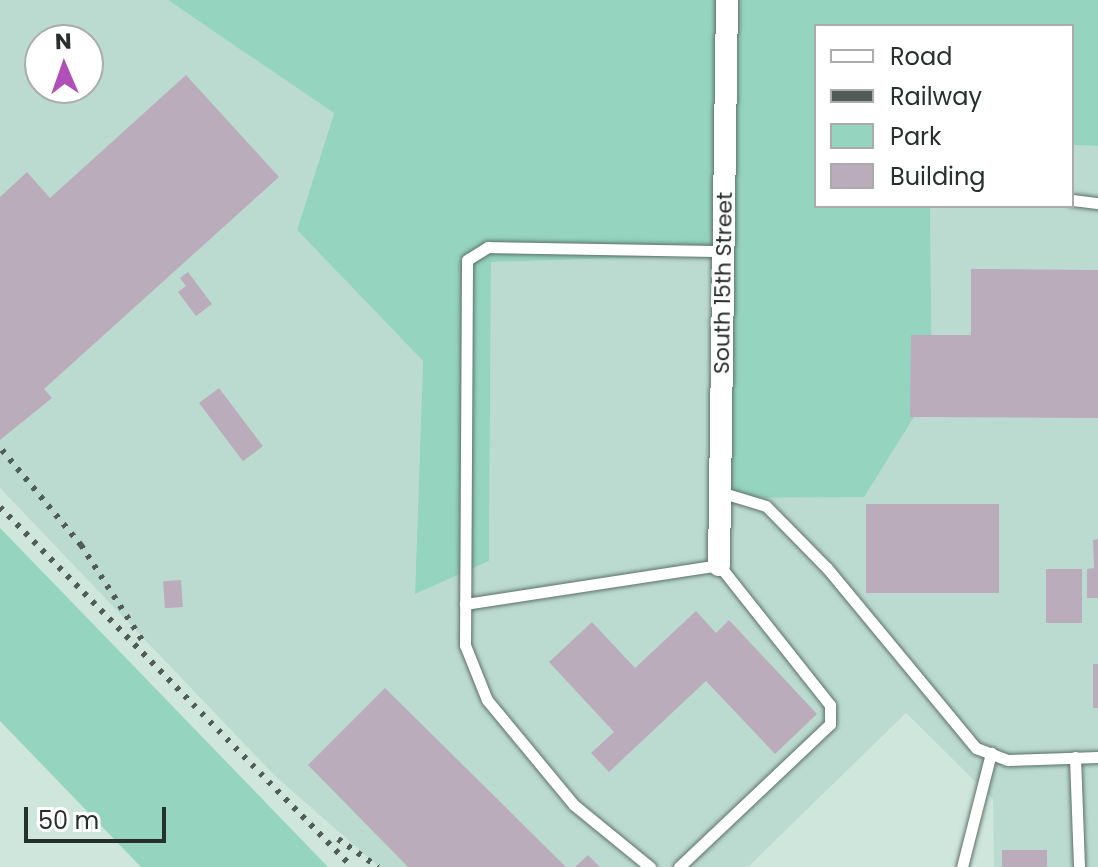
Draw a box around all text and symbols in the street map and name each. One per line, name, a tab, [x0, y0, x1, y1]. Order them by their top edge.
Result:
north arrow	[24, 24, 104, 104]
legend	[814, 24, 1074, 208]
text: N	[54, 26, 72, 57]
text: Road	[890, 40, 952, 73]
text: Railway	[890, 80, 982, 113]
text: Park	[890, 120, 941, 153]
text: Building	[890, 160, 986, 193]
street label: South 15th Street	[708, 192, 738, 374]
scale bar	[28, 791, 170, 841]
text: 50 m	[38, 804, 99, 837]

